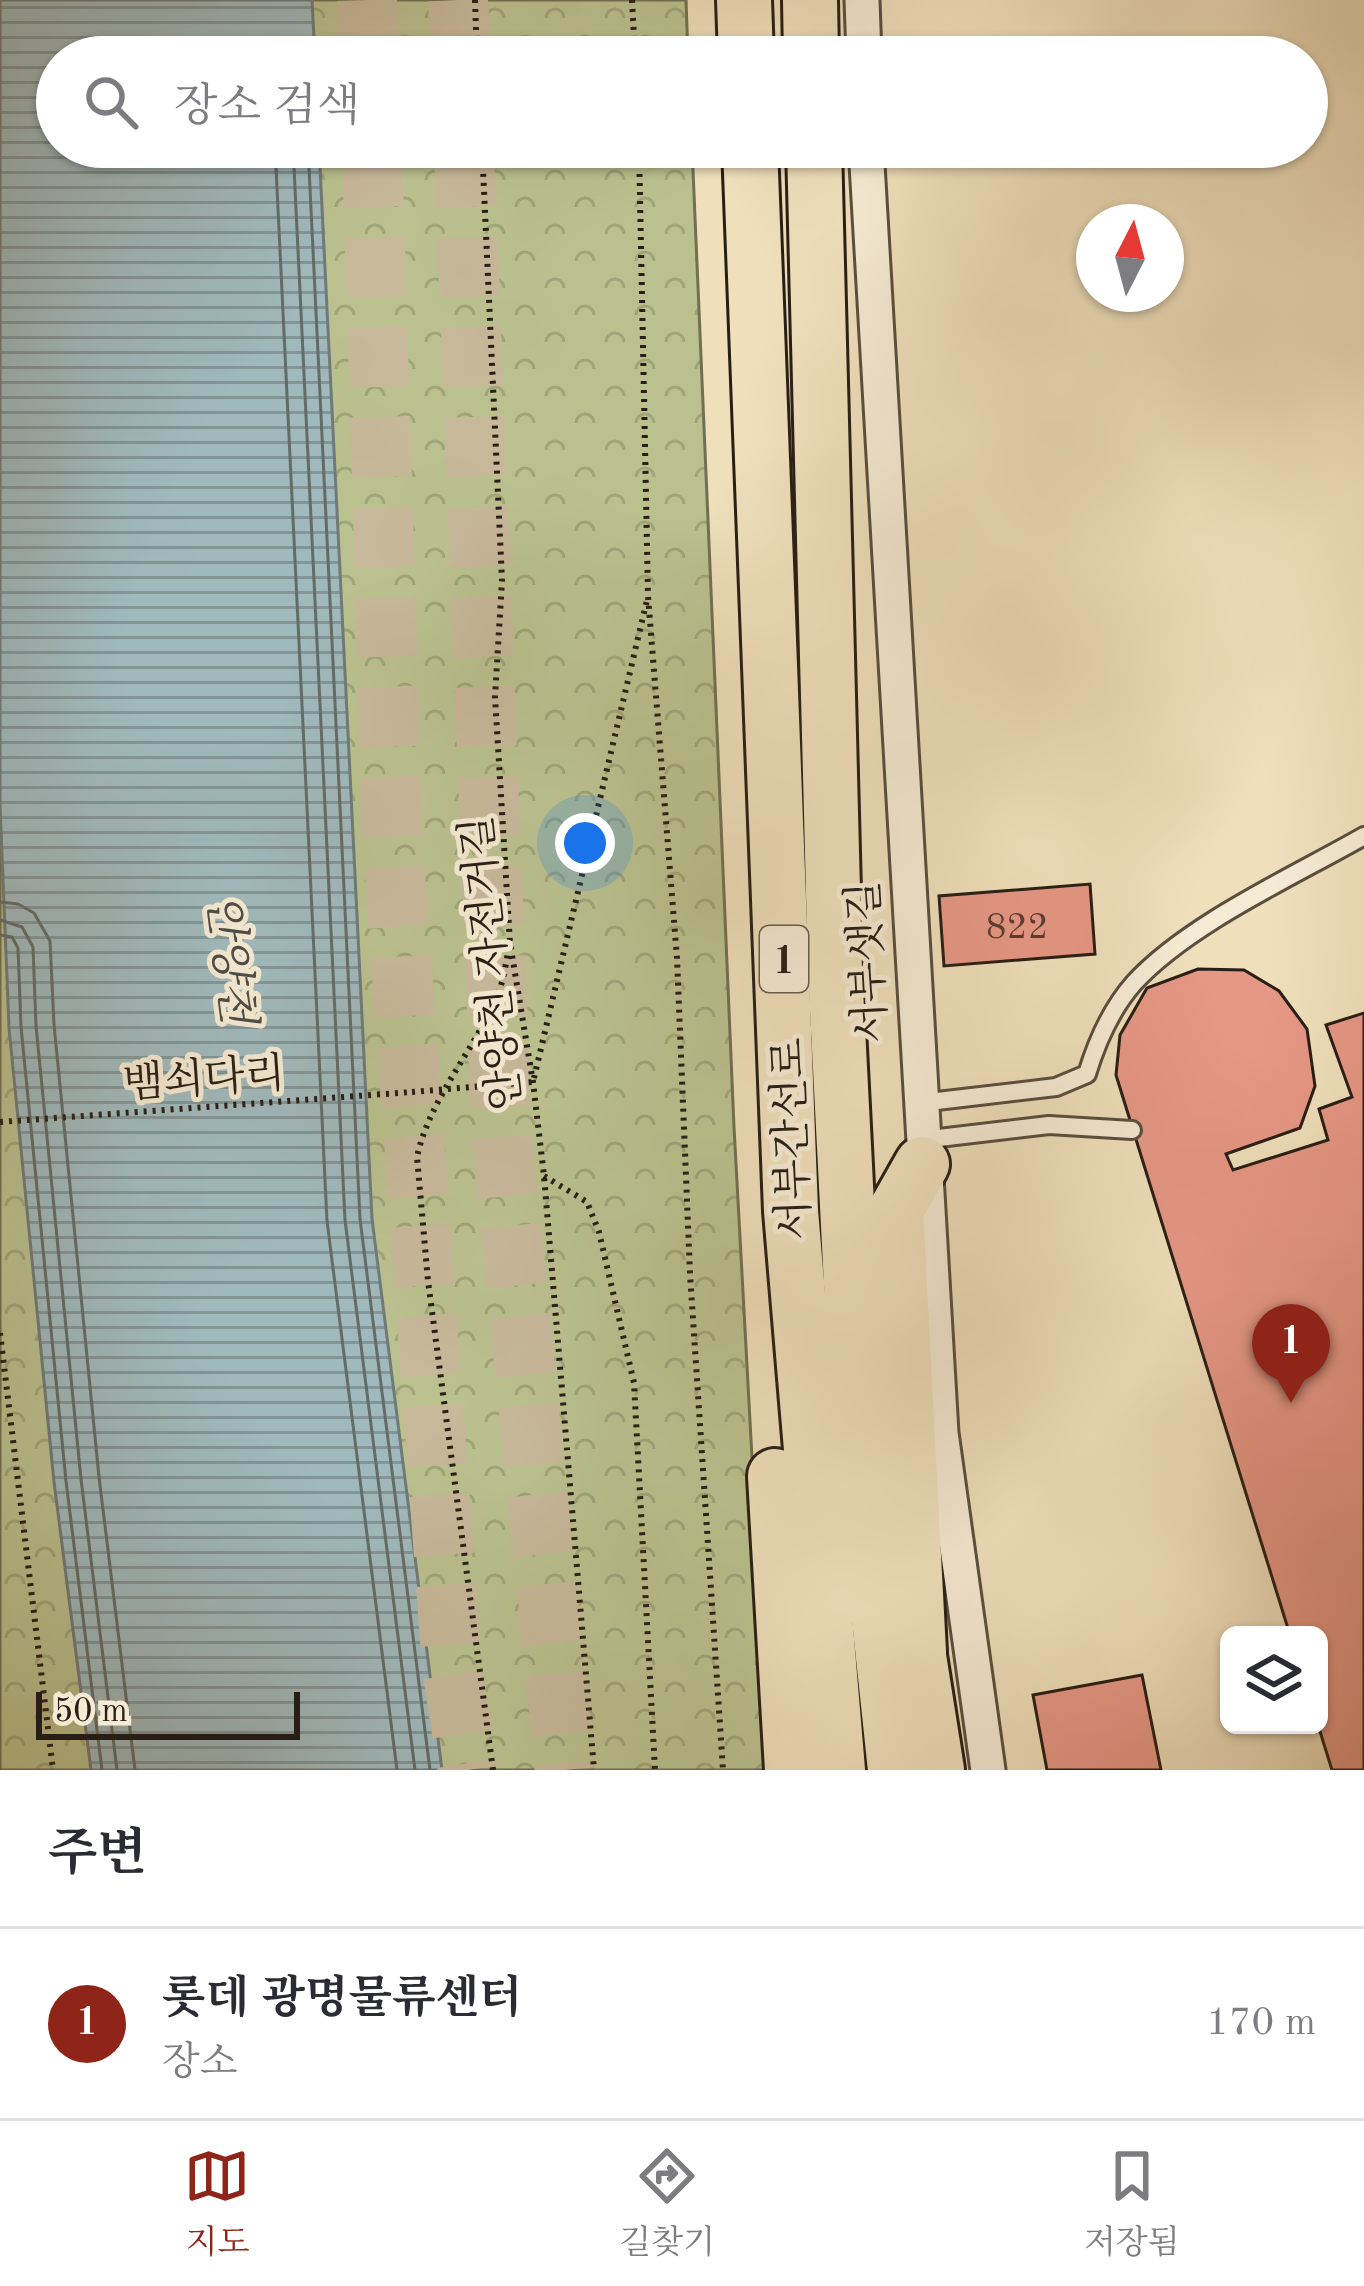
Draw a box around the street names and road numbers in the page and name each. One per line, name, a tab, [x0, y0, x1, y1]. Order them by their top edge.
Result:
street label: 안양천 자전거길	[454, 813, 530, 1112]
street label: 서부샛길	[841, 880, 895, 1044]
road number: 1	[760, 926, 808, 992]
street label: 서부간선로	[765, 1037, 819, 1241]
street label: 뱀쇠다리	[122, 1049, 287, 1108]

